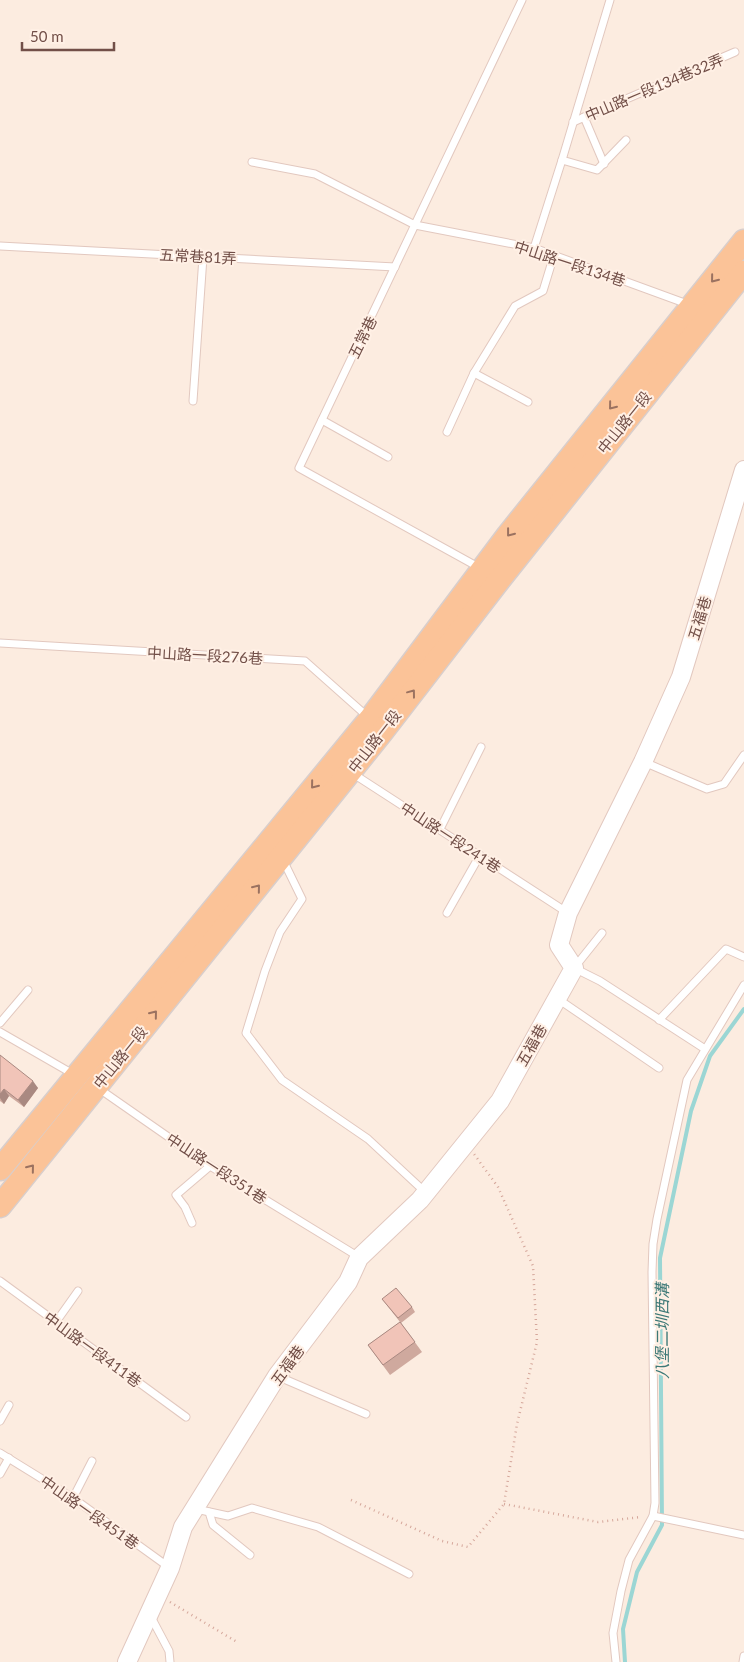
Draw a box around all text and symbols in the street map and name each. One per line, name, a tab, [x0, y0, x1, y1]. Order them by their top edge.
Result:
scale bar	[22, 20, 115, 52]
text: 50 m	[30, 27, 64, 45]
street label: 中山路一段134巷32弄	[582, 50, 726, 124]
street label: 中山路一段134巷	[512, 237, 628, 289]
street label: 五常巷81弄	[159, 245, 237, 267]
one-way arrow	[711, 273, 719, 282]
street label: 五常巷	[344, 313, 380, 361]
street label: 中山路一段	[593, 387, 655, 457]
one-way arrow	[610, 400, 618, 409]
one-way arrow	[507, 527, 516, 536]
street label: 五福巷	[684, 594, 714, 642]
street label: 中山路一段276巷	[147, 643, 263, 667]
one-way arrow	[407, 690, 415, 699]
street label: 中山路一段	[344, 706, 404, 776]
one-way arrow	[312, 779, 320, 788]
street label: 中山路一段241巷	[397, 798, 505, 876]
one-way arrow	[251, 885, 259, 894]
one-way arrow	[149, 1011, 158, 1020]
street label: 五福巷	[512, 1021, 550, 1069]
street label: 中山路一段	[89, 1022, 151, 1092]
street label: 中山路一段351巷	[163, 1129, 271, 1207]
one-way arrow	[25, 1165, 33, 1174]
water label: 八堡二圳西溝	[652, 1281, 671, 1379]
street label: 中山路一段411巷	[41, 1308, 145, 1390]
street label: 五福巷	[266, 1342, 308, 1388]
street label: 中山路一段451巷	[37, 1471, 143, 1553]

